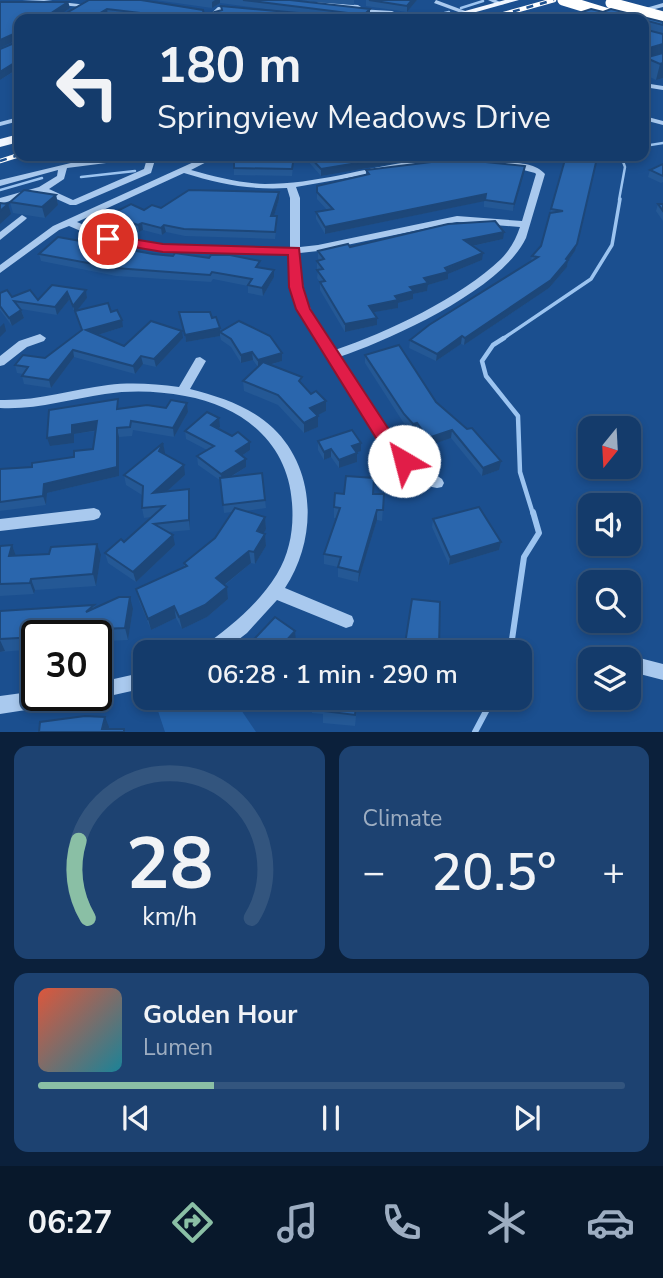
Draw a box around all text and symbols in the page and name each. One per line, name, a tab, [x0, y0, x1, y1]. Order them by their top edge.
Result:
text: 180 m	[157, 32, 301, 99]
icon: left	[42, 42, 133, 133]
text: Springview Meadows Drive	[157, 96, 551, 139]
pin	[78, 209, 138, 269]
icon: arrive	[89, 220, 127, 258]
north arrow	[578, 416, 640, 480]
map controls	[578, 416, 641, 710]
position arrow	[367, 424, 441, 498]
button: sound	[578, 493, 641, 556]
button: search	[578, 570, 641, 633]
speed limit sign: 30	[21, 620, 112, 711]
button: layers	[578, 647, 641, 710]
text: 06:28 · 1 min · 290 m	[207, 657, 458, 692]
text: Climate	[363, 803, 442, 834]
text: 28	[126, 815, 213, 915]
text: 20.5°	[431, 837, 556, 908]
text: −	[363, 847, 385, 898]
text: +	[602, 847, 625, 898]
text: km/h	[142, 900, 197, 934]
text: Golden Hour	[143, 997, 298, 1032]
text: Lumen	[143, 1032, 213, 1063]
icon: previous	[117, 1099, 155, 1137]
icon: pause	[312, 1099, 350, 1137]
icon: next	[508, 1099, 546, 1137]
icon: directions	[168, 1198, 217, 1247]
icon: music	[273, 1198, 322, 1247]
icon: phone	[377, 1198, 426, 1247]
icon: climate	[482, 1198, 531, 1247]
icon: car	[586, 1198, 635, 1247]
text: 06:27	[28, 1201, 113, 1244]

